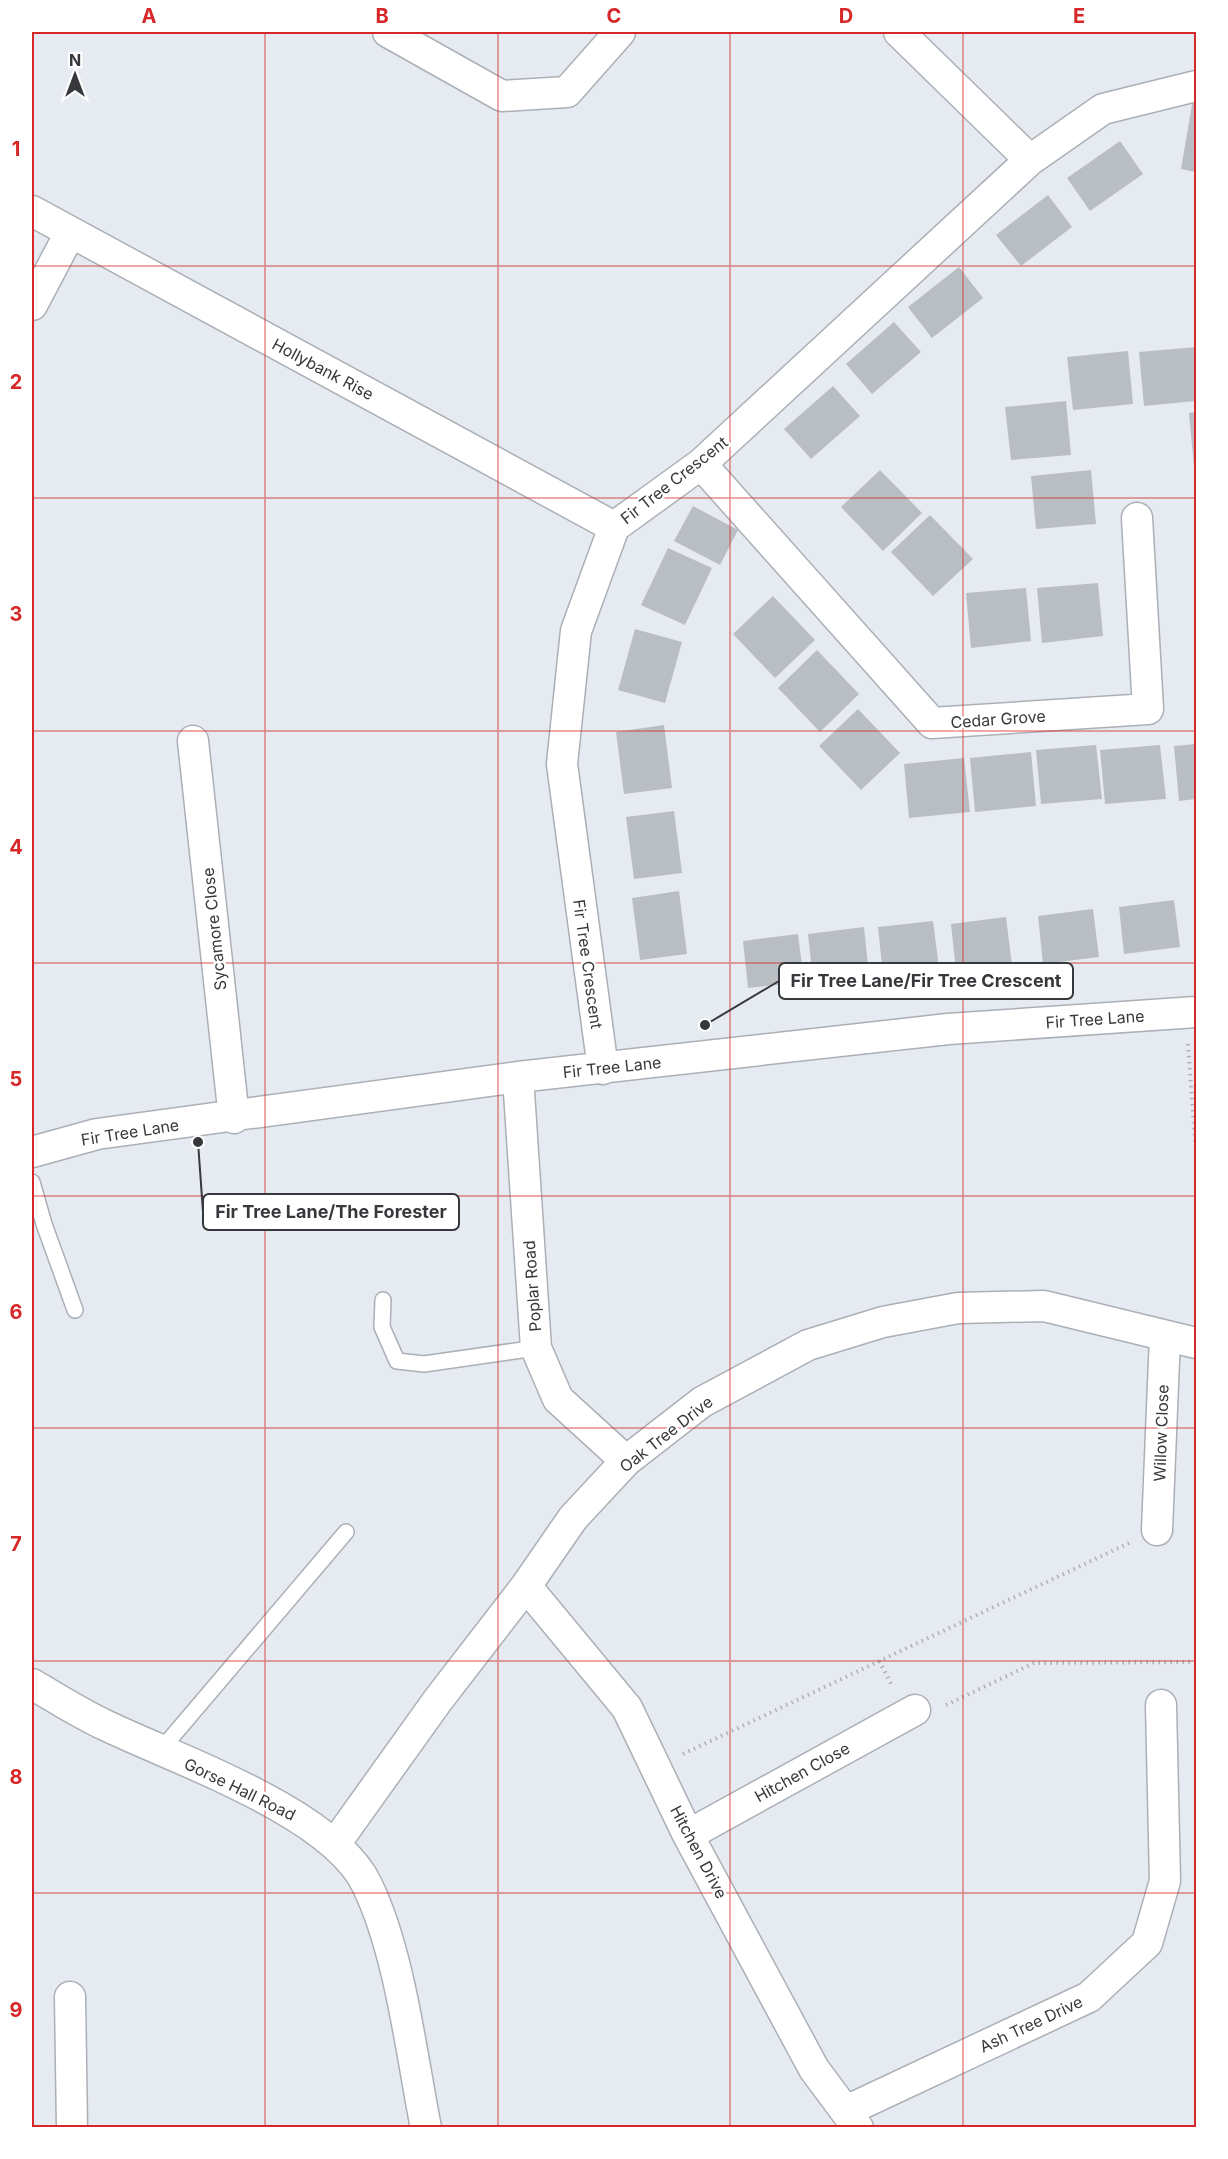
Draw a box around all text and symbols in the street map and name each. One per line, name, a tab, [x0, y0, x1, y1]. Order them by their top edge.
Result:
text: A	[142, 4, 157, 28]
text: B	[375, 4, 389, 28]
text: C	[607, 4, 621, 28]
text: D	[839, 4, 853, 28]
text: E	[1073, 4, 1085, 28]
north arrow	[45, 45, 105, 105]
text: N	[69, 50, 81, 70]
text: 1	[12, 137, 20, 161]
street label: Hollybank Rise	[269, 334, 377, 404]
text: 2	[10, 370, 22, 394]
street label: Fir Tree Crescent	[616, 432, 732, 528]
text: 3	[10, 602, 22, 626]
street label: Cedar Grove	[950, 706, 1046, 732]
text: 4	[9, 835, 23, 859]
street label: Sycamore Close	[198, 867, 230, 991]
street label: Fir Tree Crescent	[569, 898, 607, 1030]
callout: Fir Tree Lane/Fir Tree Crescent	[779, 963, 1073, 999]
text: Fir Tree Lane/Fir Tree Crescent	[791, 970, 1062, 991]
street label: Fir Tree Lane	[1045, 1006, 1145, 1032]
street label: Fir Tree Lane	[562, 1052, 662, 1082]
text: 5	[10, 1067, 22, 1091]
street label: Fir Tree Lane	[80, 1114, 180, 1150]
callout: Fir Tree Lane/The Forester	[203, 1194, 459, 1230]
text: Fir Tree Lane/The Forester	[215, 1201, 447, 1222]
street label: Poplar Road	[519, 1240, 545, 1332]
text: 6	[10, 1300, 23, 1324]
street label: Willow Close	[1149, 1384, 1173, 1482]
street label: Oak Tree Drive	[615, 1391, 717, 1477]
text: 7	[10, 1532, 22, 1556]
street label: Hitchen Close	[751, 1738, 853, 1806]
street label: Gorse Hall Road	[181, 1753, 299, 1825]
text: 8	[9, 1765, 23, 1789]
street label: Hitchen Drive	[666, 1802, 732, 1902]
street label: Ash Tree Drive	[976, 1991, 1086, 2057]
text: 9	[10, 1998, 23, 2022]

